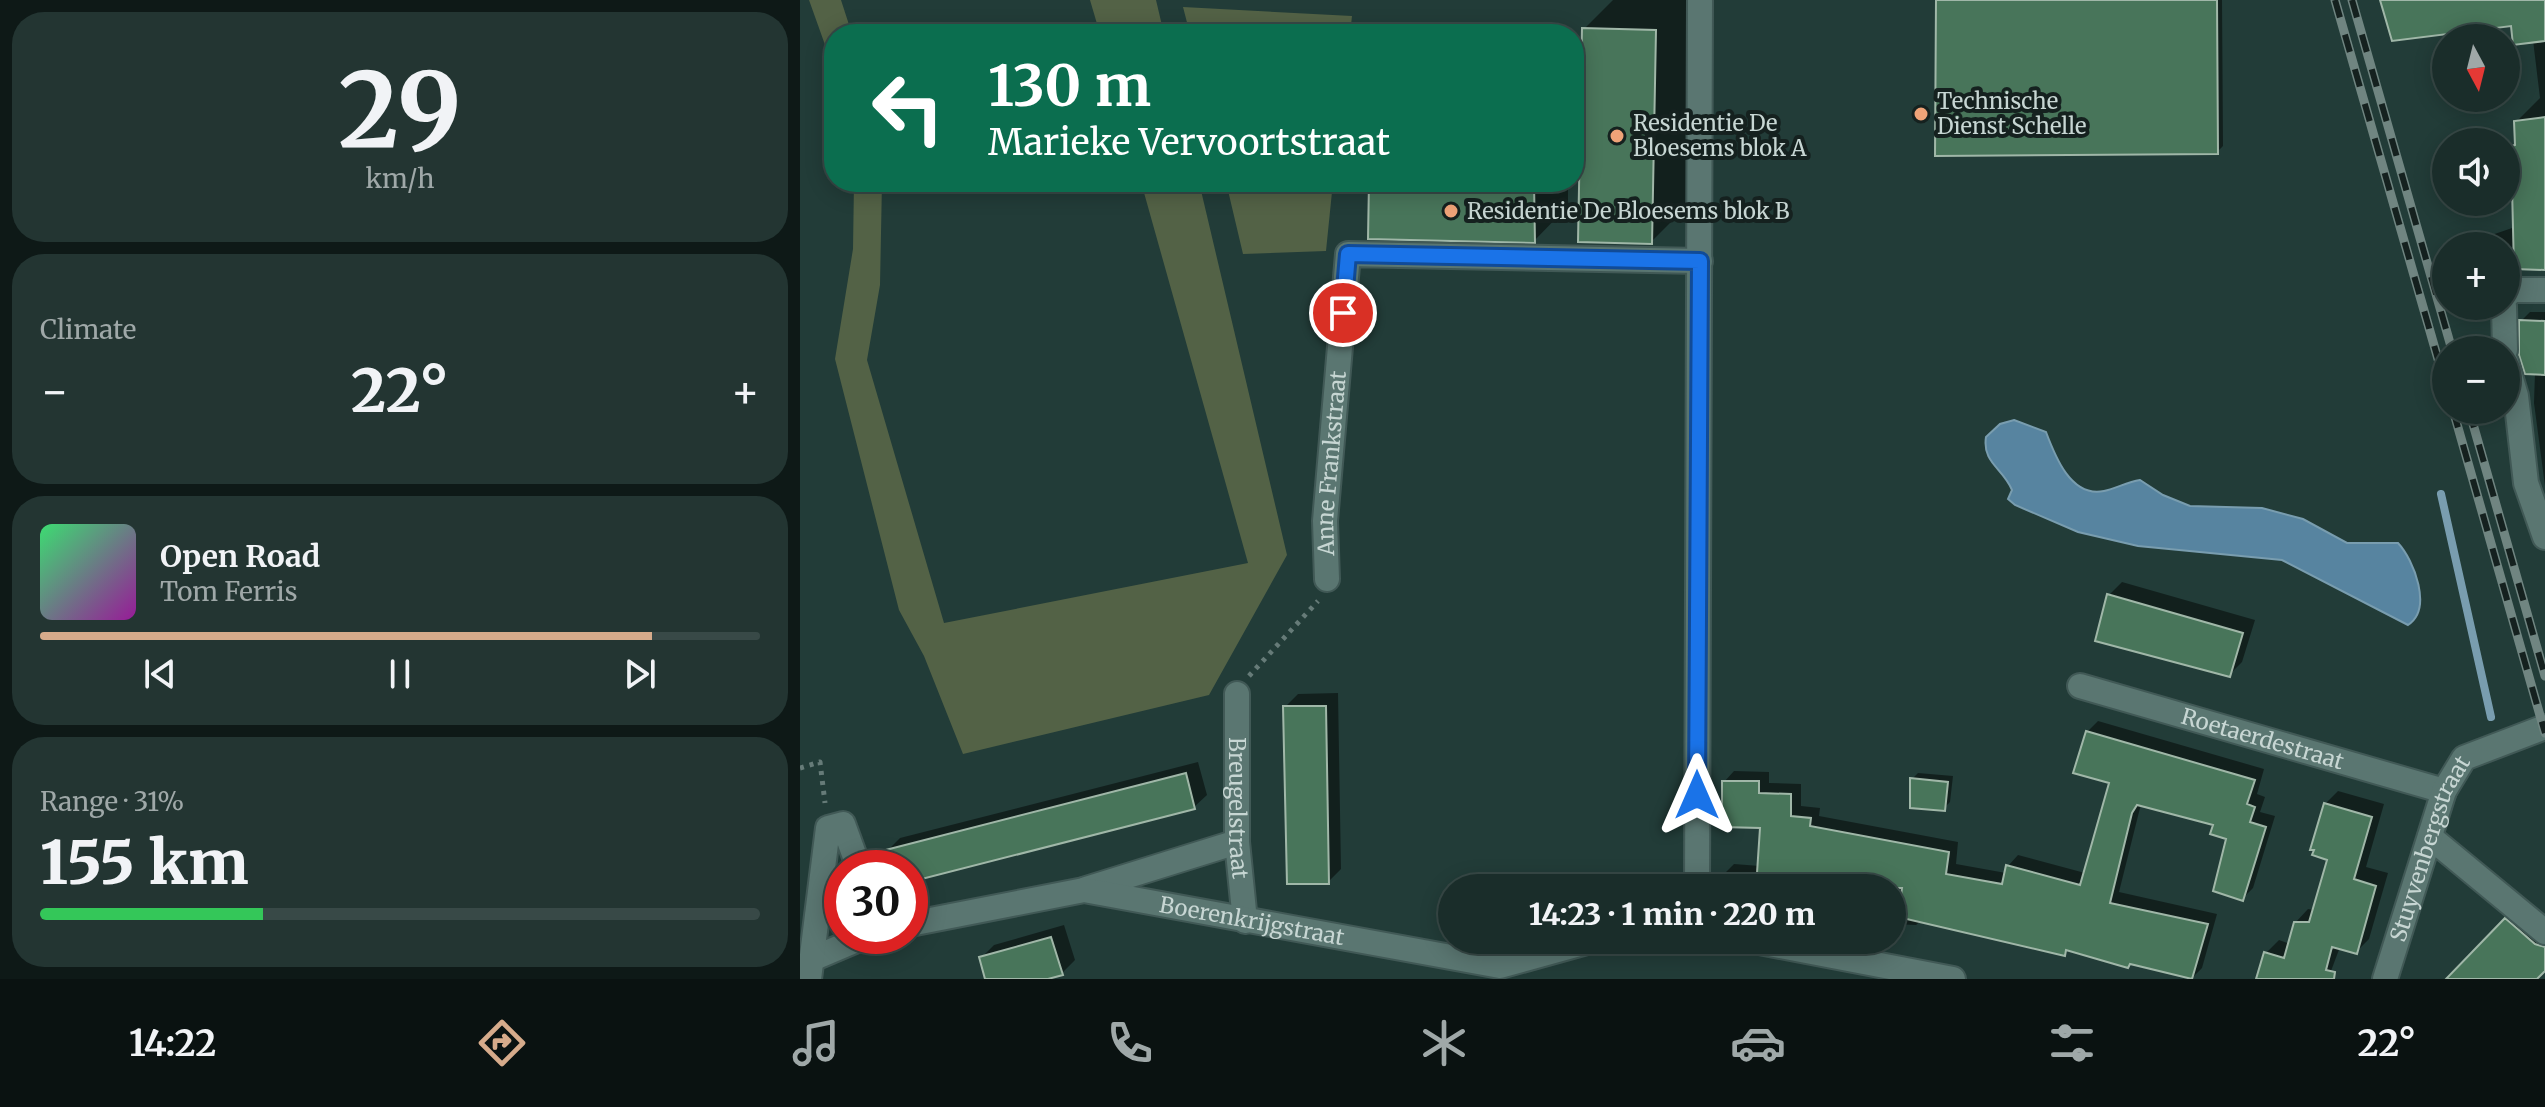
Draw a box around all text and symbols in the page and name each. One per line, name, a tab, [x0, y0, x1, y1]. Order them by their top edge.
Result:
north arrow	[2432, 24, 2520, 112]
map controls	[2432, 24, 2520, 424]
text: 29	[338, 45, 462, 175]
text: 130 m	[988, 51, 1151, 121]
icon: left	[856, 56, 960, 160]
place label: Technische Dienst Schelle	[1937, 87, 2086, 140]
marker: Technische Dienst Schelle	[1912, 105, 1930, 123]
place label: Residentie De Bloesems blok A	[1633, 109, 1807, 162]
text: Marieke Vervoortstraat	[988, 120, 1390, 165]
marker: Residentie De Bloesems blok A	[1608, 127, 1626, 145]
button: sound	[2432, 128, 2520, 216]
text: km/h	[366, 162, 434, 195]
place label: Residentie De Bloesems blok B	[1467, 197, 1790, 225]
marker: Residentie De Bloesems blok B	[1442, 202, 1460, 220]
button: +	[2432, 232, 2520, 320]
pin	[1309, 279, 1377, 347]
icon: arrive	[1321, 291, 1365, 335]
text: Climate	[40, 313, 136, 346]
button: −	[2432, 336, 2520, 424]
text: 22°	[351, 353, 449, 428]
text: −	[40, 364, 69, 419]
text: +	[731, 364, 760, 419]
street label: Anne Frankstraat	[1311, 369, 1352, 557]
text: Open Road	[160, 537, 320, 575]
text: Tom Ferris	[160, 575, 298, 608]
icon: previous	[138, 652, 182, 696]
icon: pause	[378, 652, 422, 696]
icon: next	[618, 652, 662, 696]
street label: Roetaerdestraat	[2178, 702, 2348, 776]
street label: Breugelstraat	[1223, 737, 1255, 881]
street label: Stuyvenbergstraat	[2384, 750, 2476, 945]
position arrow	[1655, 753, 1739, 837]
text: Range · 31%	[40, 785, 184, 818]
text: 155 km	[40, 825, 249, 900]
speed limit sign: 30	[824, 850, 928, 954]
street label: Boerenkrijgstraat	[1157, 890, 1347, 951]
text: 14:23 · 1 min · 220 m	[1529, 895, 1815, 933]
icon: directions	[474, 1015, 530, 1071]
icon: music	[788, 1015, 844, 1071]
icon: phone	[1102, 1015, 1158, 1071]
icon: climate	[1416, 1015, 1472, 1071]
icon: car	[1730, 1015, 1786, 1071]
icon: filters	[2044, 1015, 2100, 1071]
text: 14:22	[129, 1021, 216, 1066]
text: 22°	[2358, 1021, 2416, 1066]

